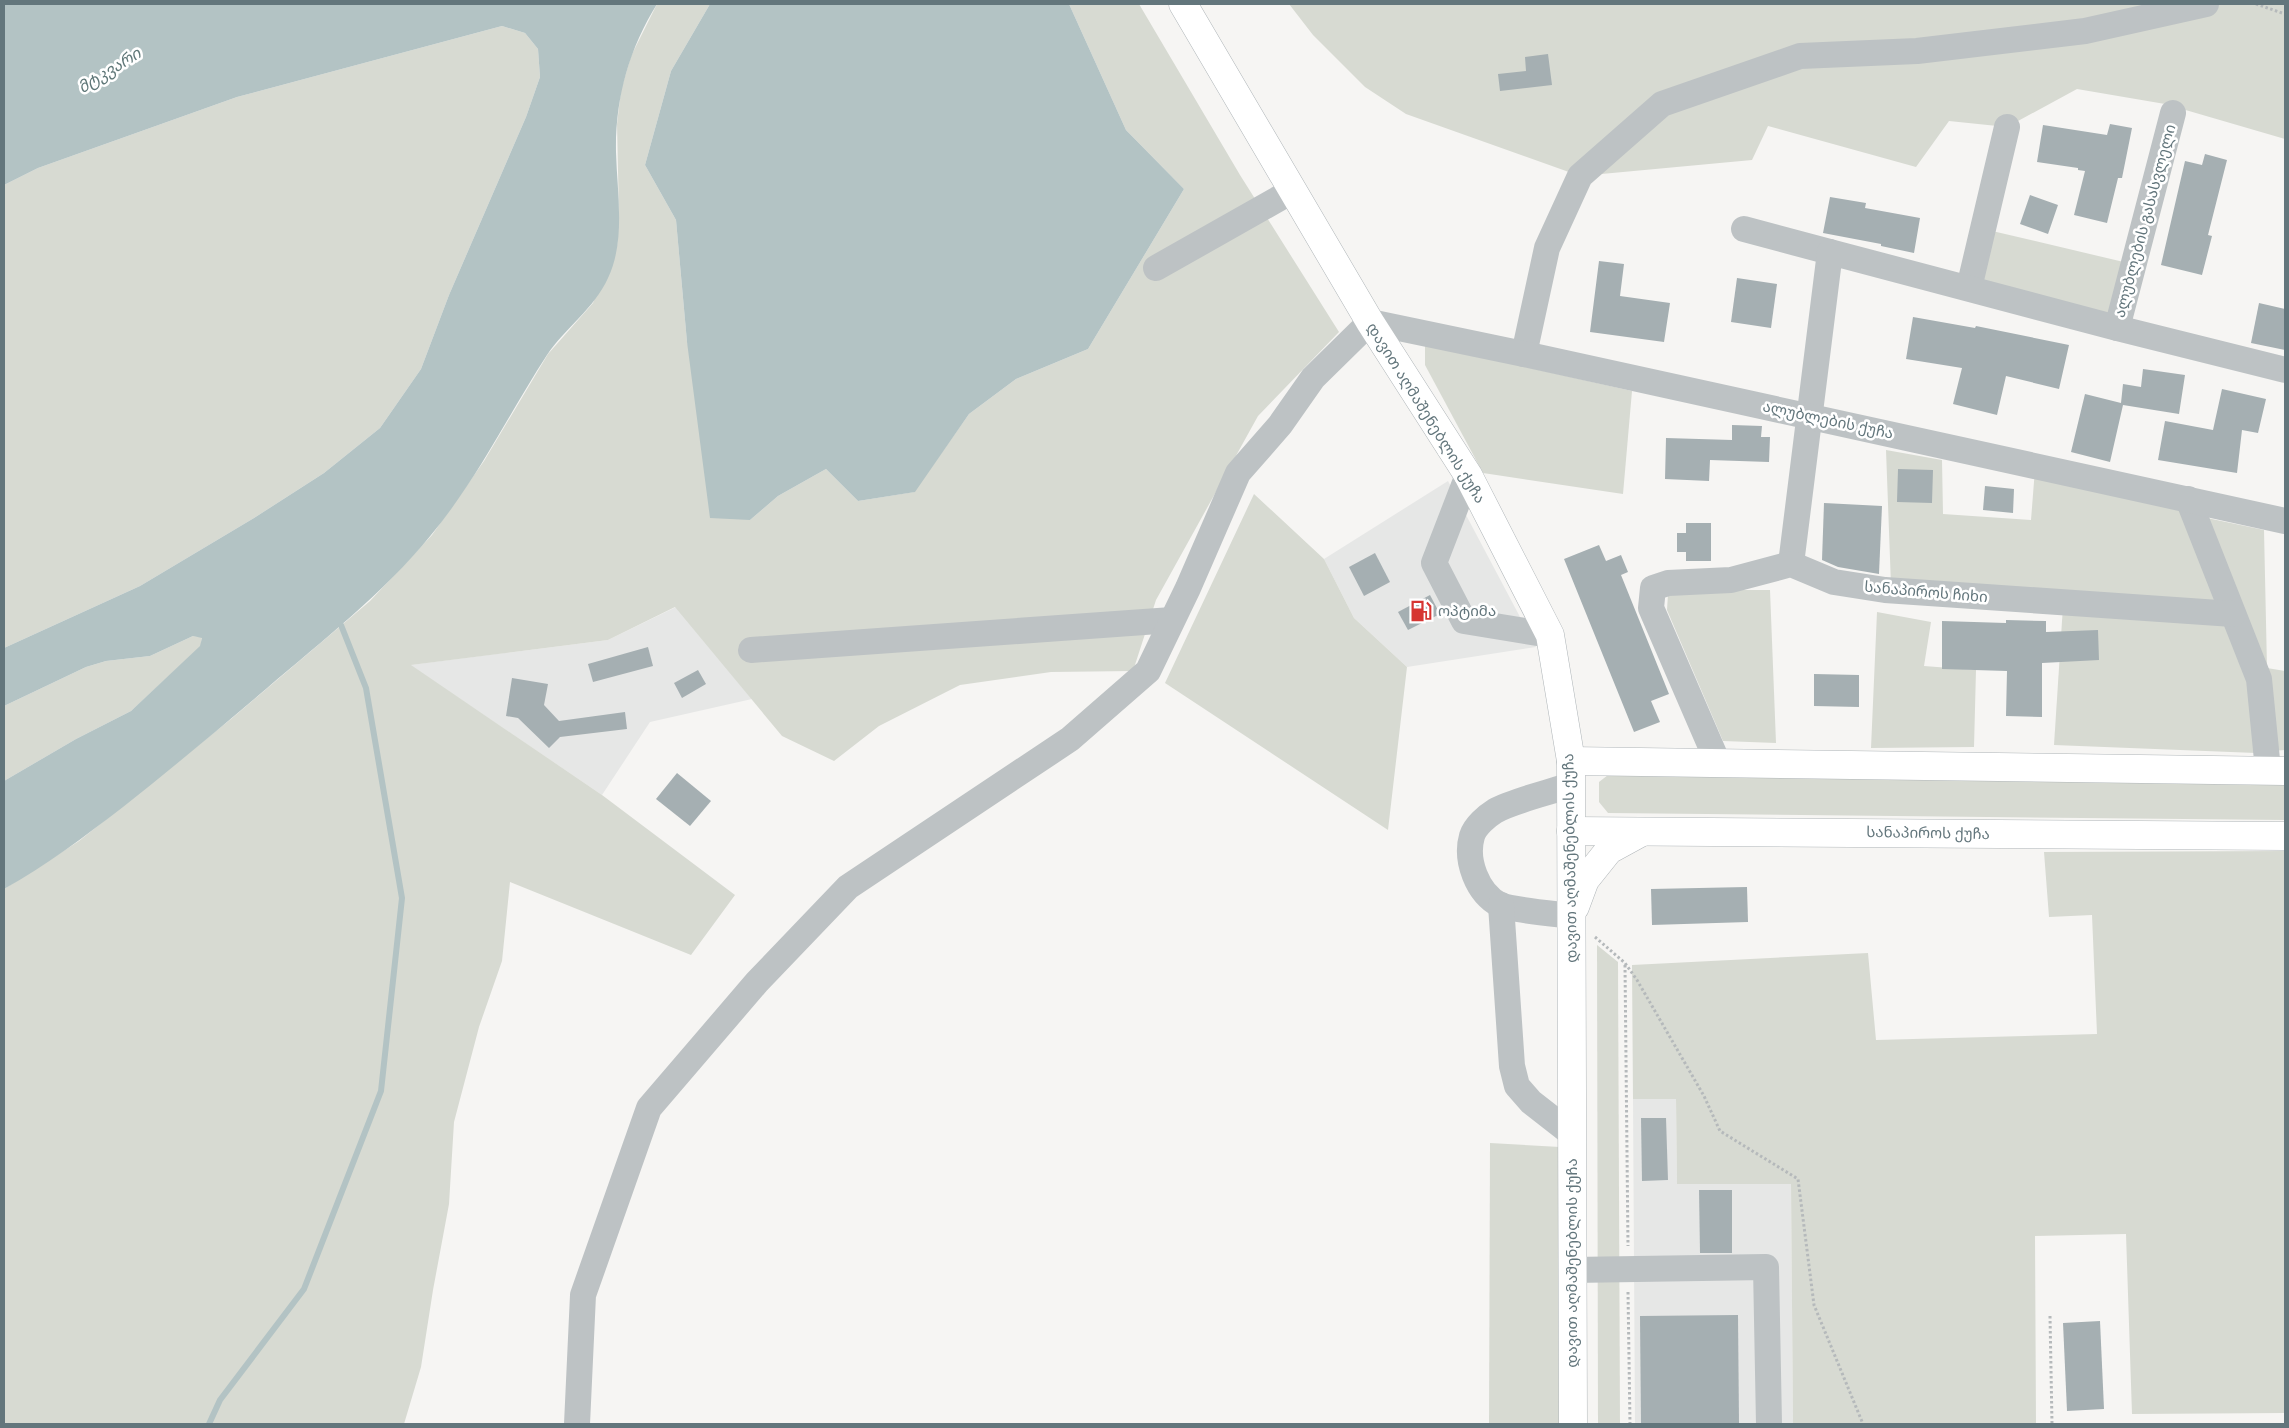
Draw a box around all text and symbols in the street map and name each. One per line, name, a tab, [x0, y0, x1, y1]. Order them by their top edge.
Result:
water label: მტკვარი	[75, 44, 146, 99]
street label: ალუბლების გასასვლელი	[2111, 123, 2181, 320]
street label: დავით აღმაშენებლის ქუჩა	[1361, 320, 1488, 508]
street label: ალუბლების ქუჩა	[1761, 398, 1895, 445]
street label: სანაპიროს ჩიხი	[1863, 579, 1988, 608]
fuel station icon: ოპტიმა	[1408, 598, 1434, 624]
place label: ოპტიმა	[1438, 603, 1496, 622]
street label: დავით აღმაშენებლის ქუჩა	[1560, 753, 1583, 963]
street label: სანაპიროს ქუჩა	[1866, 824, 1990, 845]
street label: დავით აღმაშენებლის ქუჩა	[1564, 1158, 1583, 1368]

